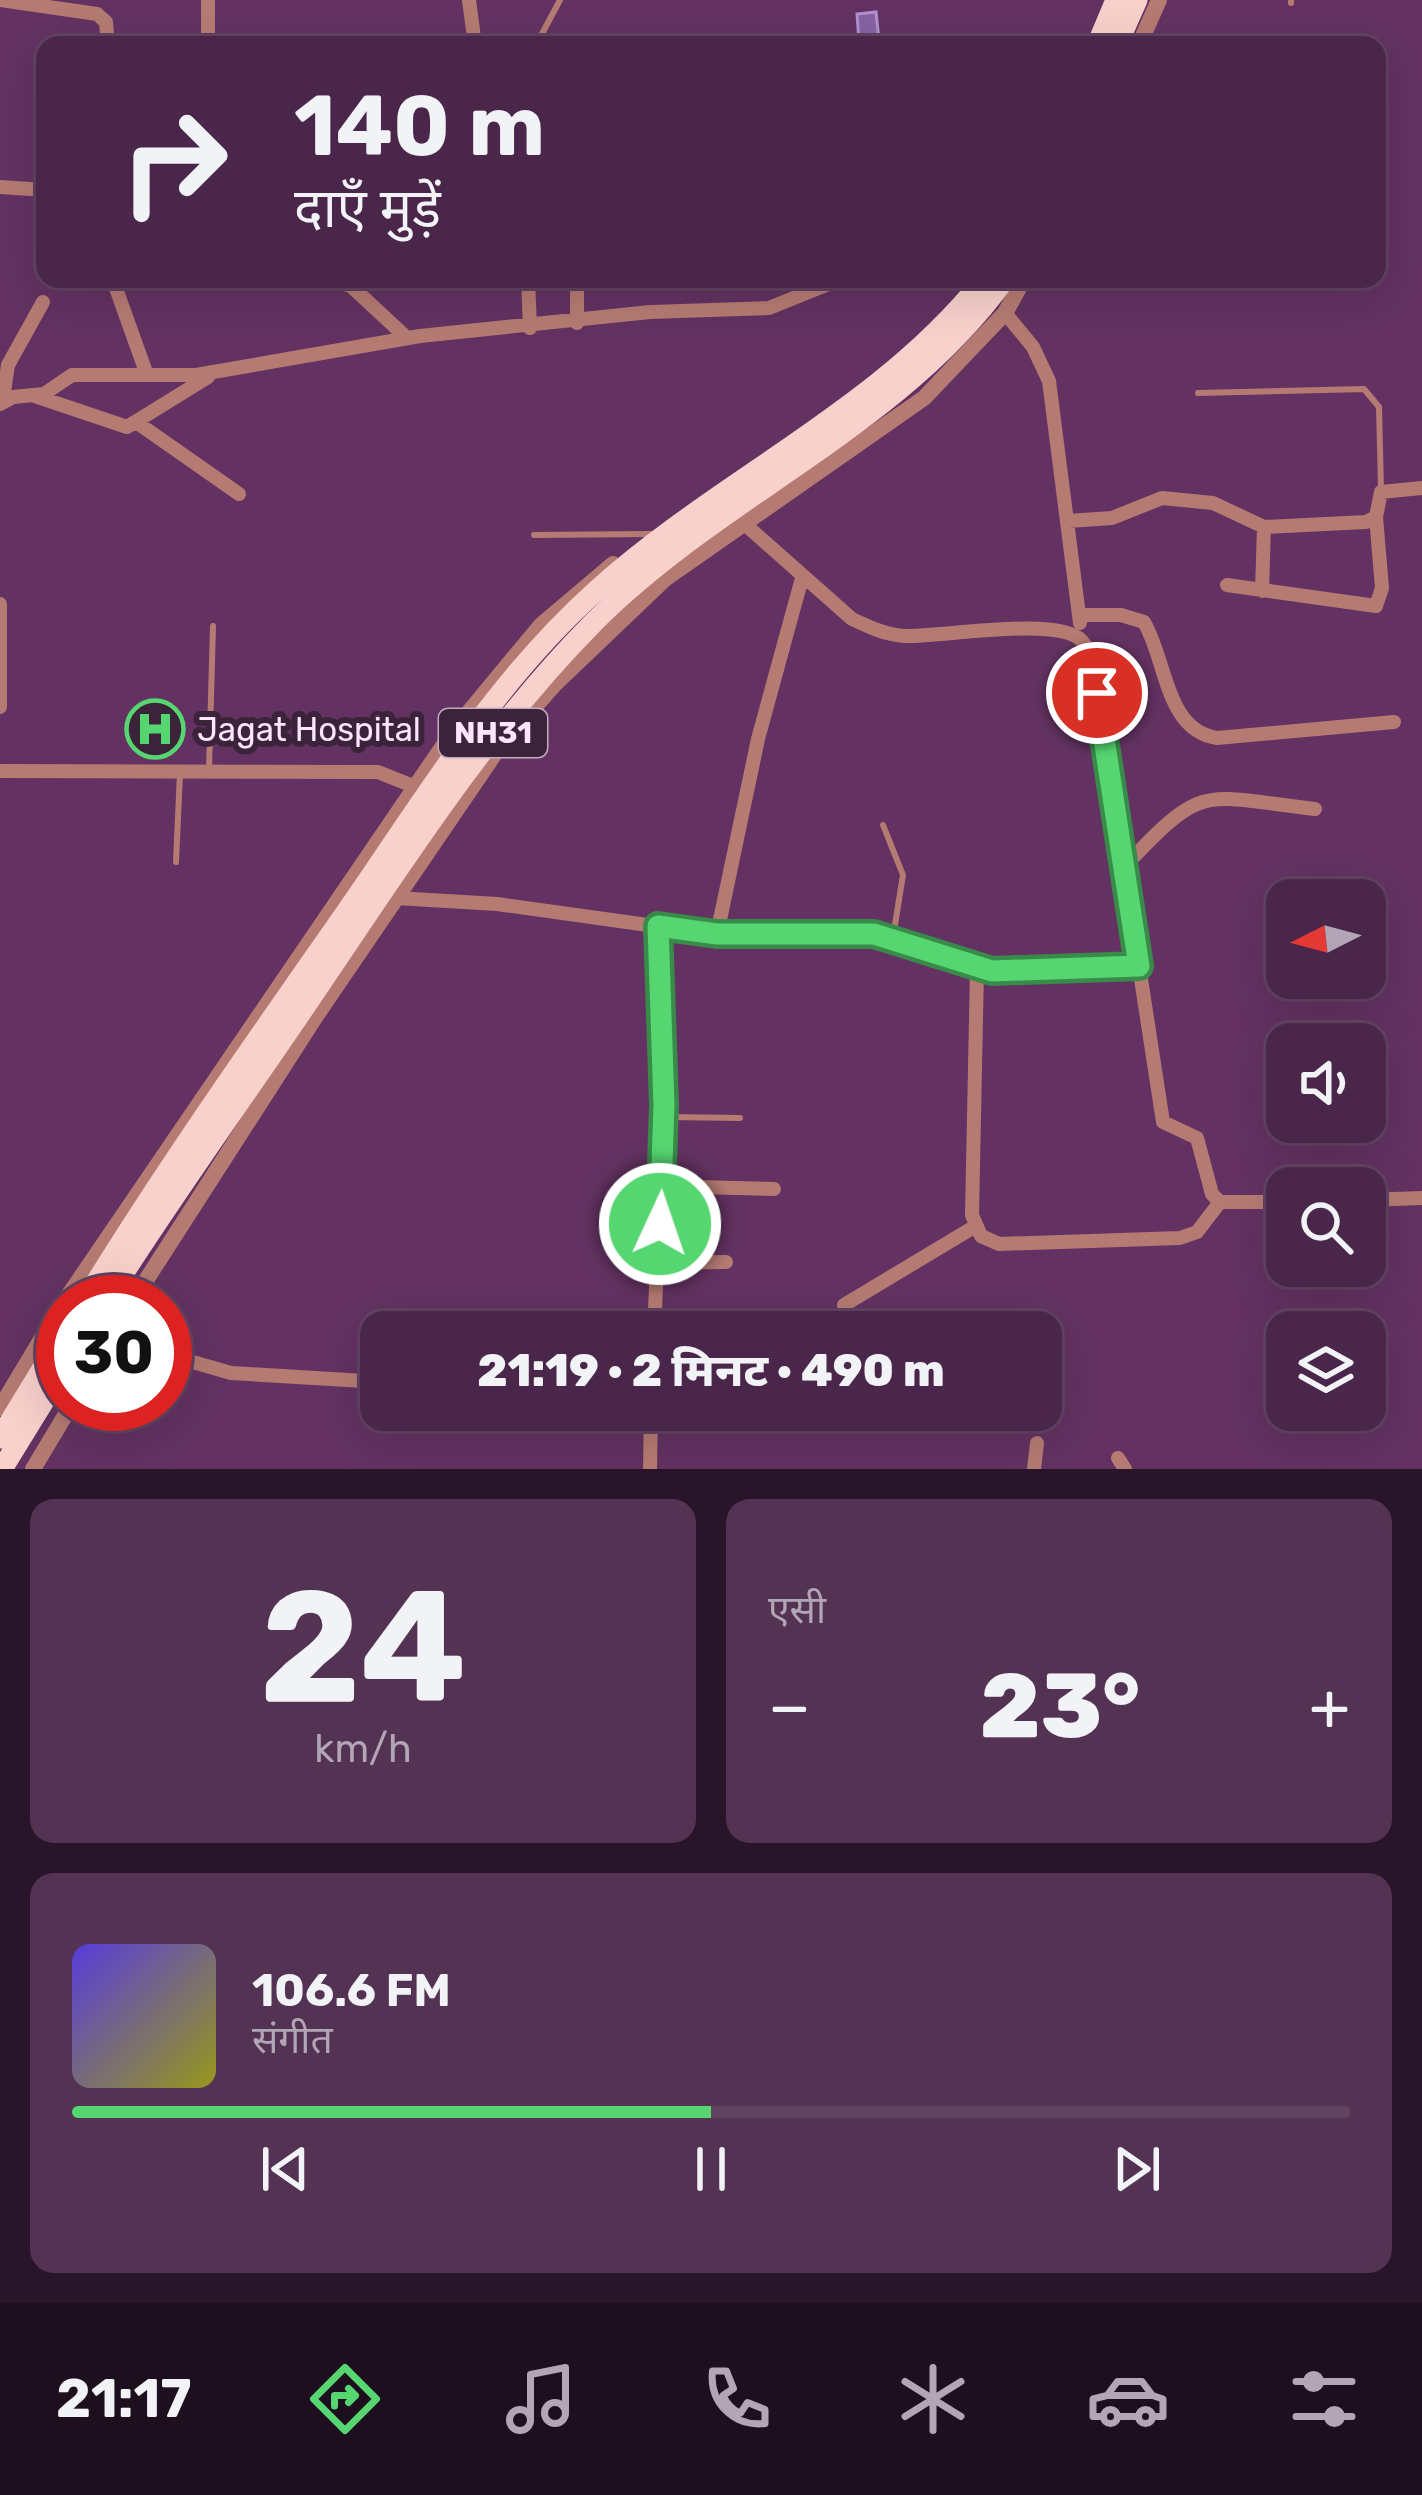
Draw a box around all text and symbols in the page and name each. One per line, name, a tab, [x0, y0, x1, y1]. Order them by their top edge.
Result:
text: 140 m	[294, 76, 545, 176]
icon: right	[96, 84, 252, 240]
text: दाएँ मुड़ें	[294, 177, 441, 241]
pin	[1046, 642, 1148, 744]
icon: arrive	[1064, 660, 1130, 726]
hospital icon: Jagat Hospital	[124, 698, 186, 760]
road number: NH31	[439, 709, 547, 757]
place label: Jagat Hospital	[197, 710, 421, 749]
north arrow	[1266, 879, 1386, 999]
map controls	[1266, 879, 1386, 1431]
button: sound	[1266, 1023, 1386, 1143]
position arrow	[597, 1161, 723, 1287]
button: search	[1266, 1167, 1386, 1287]
speed limit sign: 30	[36, 1275, 192, 1431]
button: layers	[1266, 1311, 1386, 1431]
text: 21:19 · 2 मिनट · 490 m	[477, 1344, 945, 1397]
text: 24	[259, 1555, 467, 1740]
text: एसी	[768, 1587, 826, 1633]
text: 23°	[980, 1653, 1140, 1760]
text: −	[768, 1667, 811, 1746]
text: +	[1309, 1667, 1350, 1746]
text: km/h	[314, 1726, 412, 1772]
text: 106.6 FM	[252, 1964, 451, 2017]
text: संगीत	[252, 2017, 333, 2063]
icon: previous	[252, 2136, 318, 2202]
icon: pause	[678, 2136, 744, 2202]
icon: next	[1104, 2136, 1170, 2202]
icon: directions	[303, 2357, 387, 2441]
icon: music	[499, 2357, 583, 2441]
icon: phone	[695, 2357, 779, 2441]
icon: climate	[891, 2357, 975, 2441]
icon: car	[1086, 2357, 1170, 2441]
icon: filters	[1282, 2357, 1366, 2441]
text: 21:17	[56, 2367, 191, 2431]

